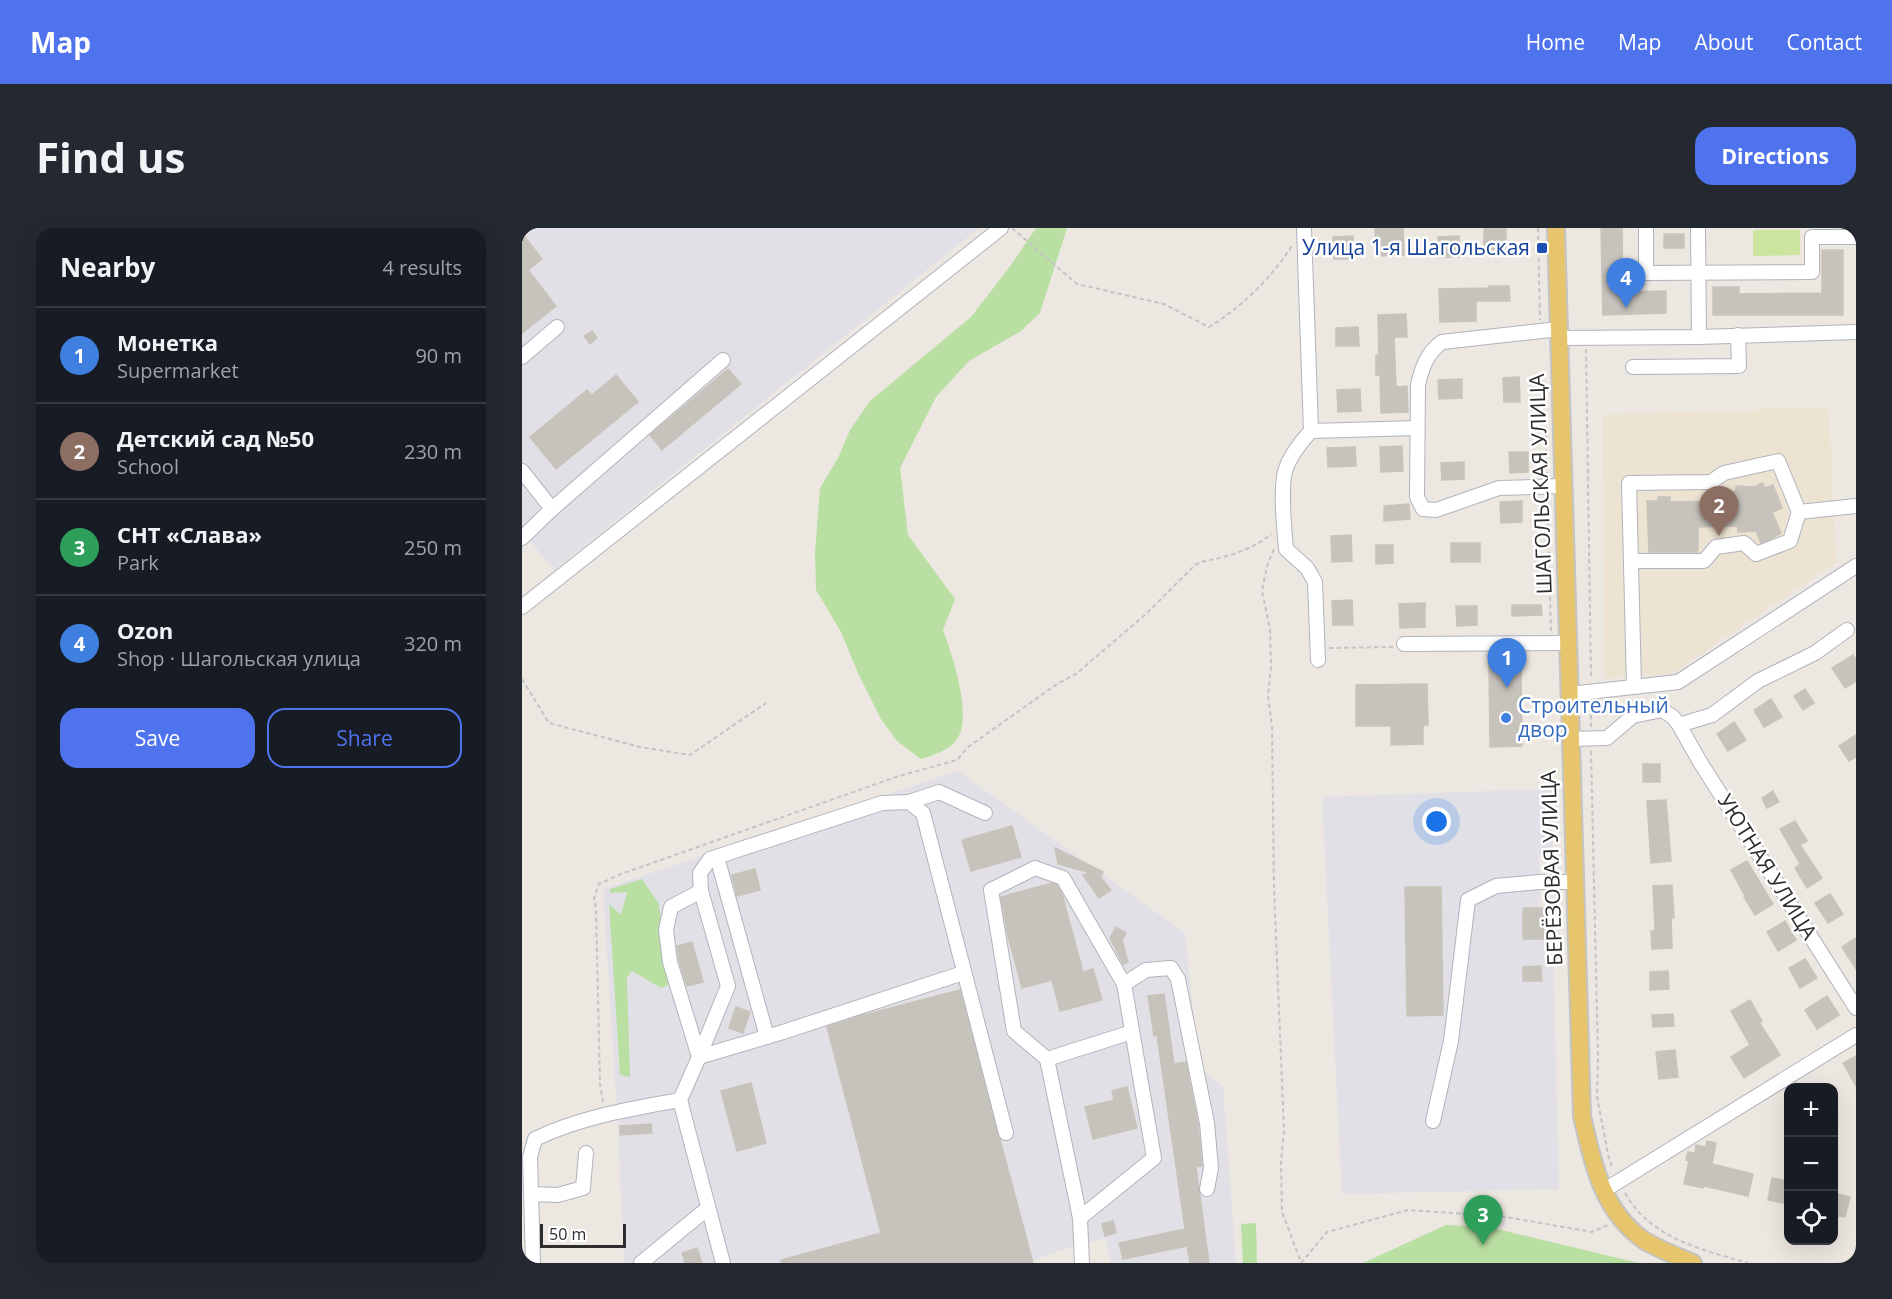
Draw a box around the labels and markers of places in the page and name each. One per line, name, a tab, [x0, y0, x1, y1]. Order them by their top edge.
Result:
place label: Улица 1-я Шагольская	[1302, 233, 1530, 261]
marker: Улица 1-я Шагольская	[1535, 241, 1549, 255]
pin: 4	[1606, 259, 1646, 308]
pin: 2	[1700, 486, 1738, 536]
pin: 1	[1488, 638, 1526, 688]
place label: Строительный двор	[1518, 691, 1669, 743]
marker: Строительный двор	[1499, 711, 1513, 725]
pin: 3	[1464, 1196, 1502, 1245]

